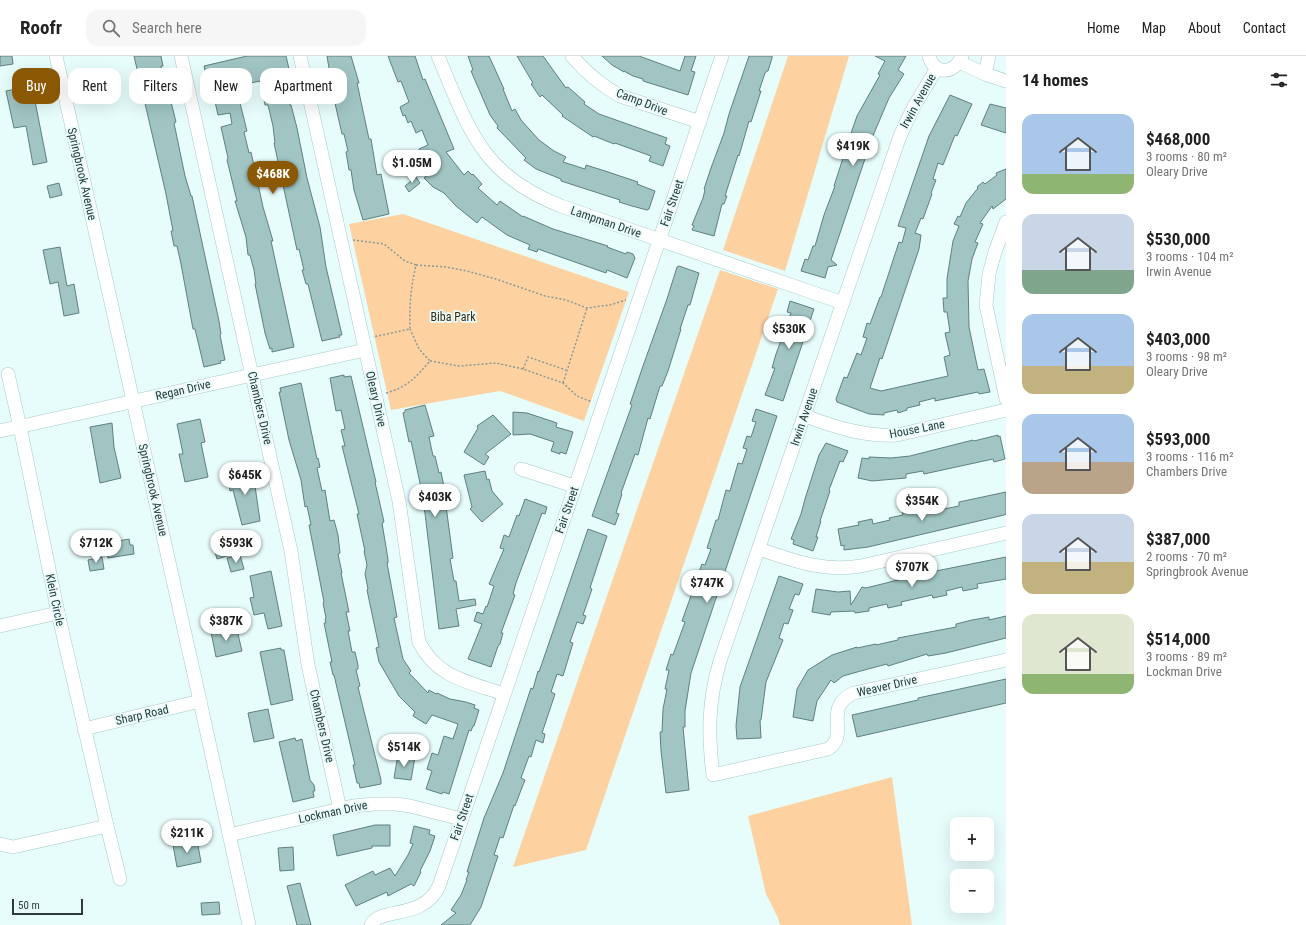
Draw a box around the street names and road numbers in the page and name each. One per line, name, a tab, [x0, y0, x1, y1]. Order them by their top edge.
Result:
street label: Irwin Avenue	[897, 71, 939, 131]
street label: Camp Drive	[614, 86, 670, 118]
street label: Springbrook Avenue	[65, 126, 100, 222]
street label: Fair Street	[657, 177, 687, 228]
street label: Lampman Drive	[569, 203, 643, 241]
street label: Chambers Drive	[245, 370, 275, 446]
street label: Oleary Drive	[363, 370, 389, 429]
street label: Regan Drive	[154, 377, 212, 403]
street label: Irwin Avenue	[788, 386, 821, 448]
street label: House Lane	[888, 417, 946, 441]
street label: Springbrook Avenue	[136, 442, 171, 538]
street label: Fair Street	[552, 484, 582, 535]
street label: Klein Circle	[43, 572, 67, 628]
street label: Weaver Drive	[856, 672, 919, 700]
street label: Chambers Drive	[307, 688, 337, 764]
street label: Sharp Road	[114, 702, 170, 728]
street label: Fair Street	[447, 791, 477, 842]
street label: Lockman Drive	[297, 798, 369, 826]

